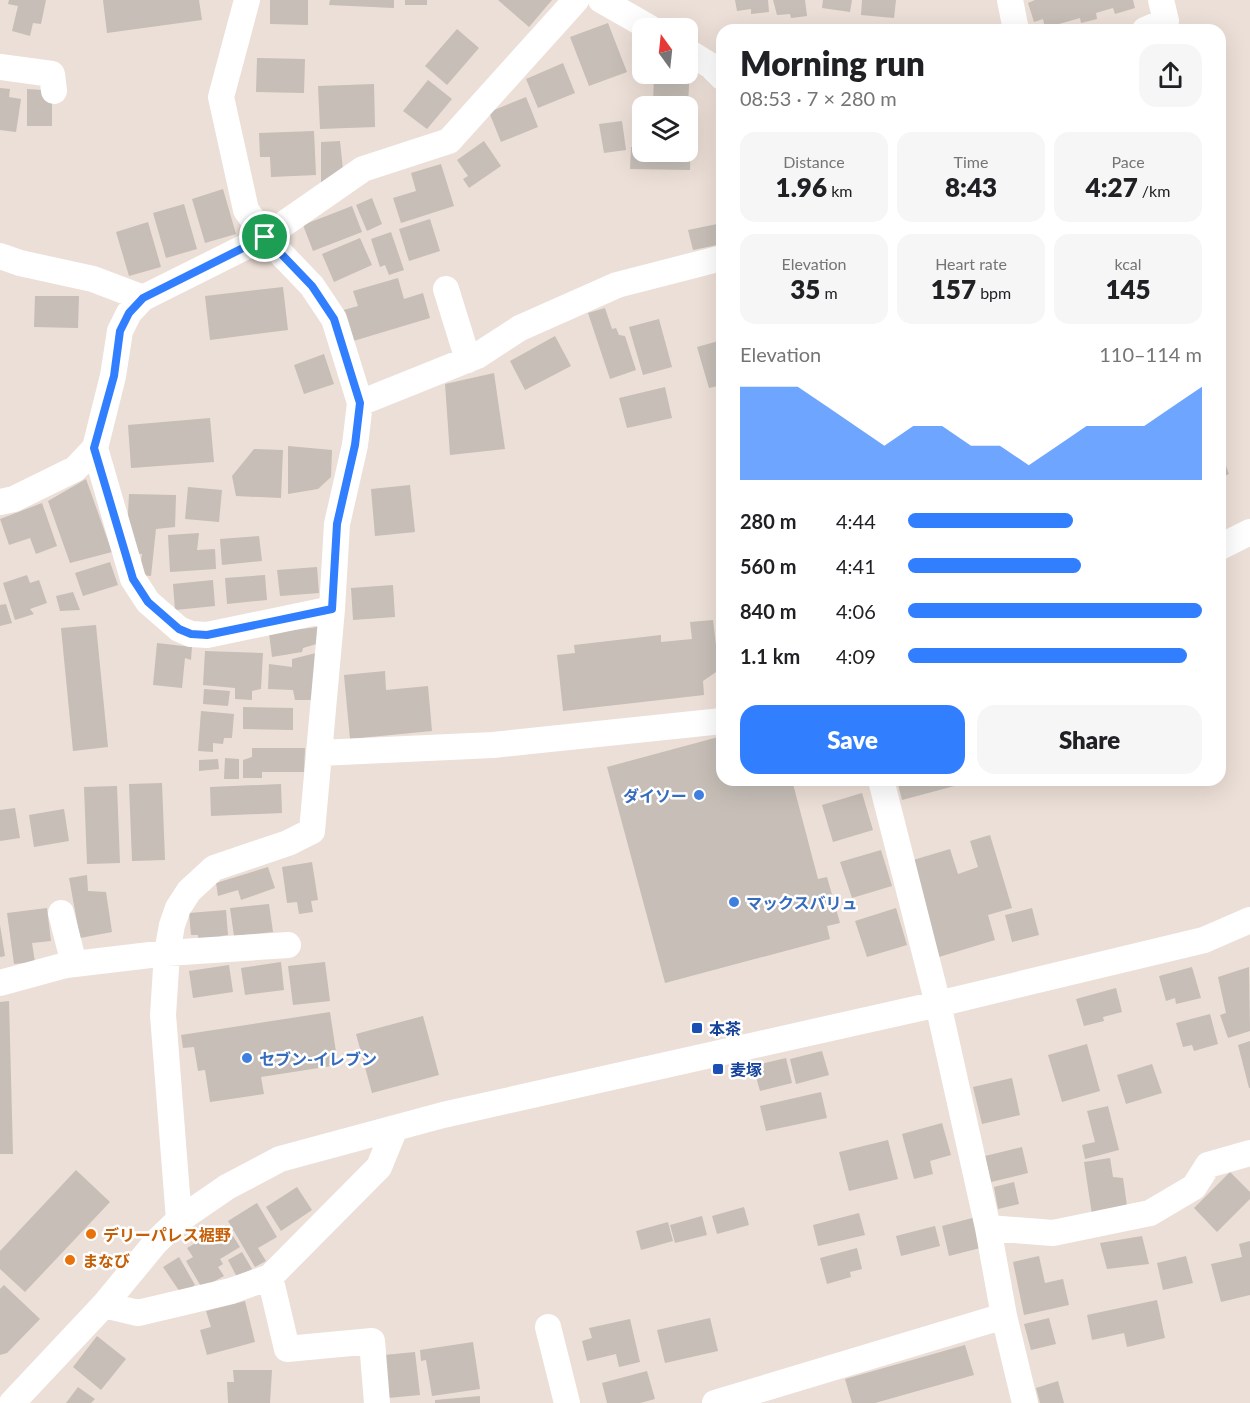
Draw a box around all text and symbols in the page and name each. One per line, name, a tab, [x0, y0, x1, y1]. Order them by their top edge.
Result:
north arrow	[632, 18, 698, 84]
map controls	[632, 18, 698, 162]
text: Morning run	[740, 43, 925, 83]
button: share	[1139, 44, 1202, 107]
text: 08:53 · 7 × 280 m	[740, 86, 897, 110]
button: layers	[632, 96, 698, 162]
text: Distance	[783, 152, 845, 171]
text: Time	[954, 152, 988, 171]
text: Pace	[1111, 152, 1145, 171]
text: 1.96	[776, 171, 827, 203]
text: 8:43	[945, 171, 997, 203]
text: 4:27	[1086, 171, 1138, 203]
text: km	[827, 181, 852, 200]
text: /km	[1138, 181, 1170, 200]
pin	[239, 211, 290, 262]
icon: arrive	[248, 220, 281, 253]
text: Elevation	[782, 254, 847, 273]
text: Heart rate	[935, 254, 1007, 273]
text: kcal	[1114, 254, 1142, 273]
text: 35	[790, 273, 820, 305]
text: 157	[931, 273, 976, 305]
text: 145	[1105, 273, 1151, 305]
text: m	[820, 283, 838, 302]
text: bpm	[976, 283, 1011, 302]
text: Elevation	[740, 342, 821, 366]
text: 110–114 m	[1099, 342, 1202, 366]
text: 280 m	[740, 509, 796, 533]
text: 4:44	[836, 509, 876, 533]
text: 560 m	[740, 554, 796, 578]
text: 4:41	[836, 554, 876, 578]
text: 840 m	[740, 599, 796, 623]
text: 4:06	[836, 599, 876, 623]
text: 1.1 km	[740, 644, 800, 668]
text: 4:09	[836, 644, 876, 668]
button: Save	[740, 705, 965, 774]
button: Share	[977, 705, 1202, 774]
place label: ダイソー	[623, 786, 687, 805]
marker: ダイソー	[692, 788, 706, 802]
place label: マックスバリュ	[746, 893, 858, 912]
marker: マックスバリュ	[727, 895, 741, 909]
place label: 本茶	[709, 1019, 741, 1038]
marker: 本茶	[690, 1021, 704, 1035]
place label: セブン-イレブン	[259, 1049, 377, 1068]
marker: セブン-イレブン	[240, 1051, 254, 1065]
place label: 麦塚	[730, 1060, 762, 1079]
marker: 麦塚	[711, 1062, 725, 1076]
place label: デリーパレス裾野	[103, 1225, 231, 1244]
marker: デリーパレス裾野	[84, 1227, 98, 1241]
place label: まなび	[82, 1251, 130, 1270]
marker: まなび	[63, 1253, 77, 1267]

